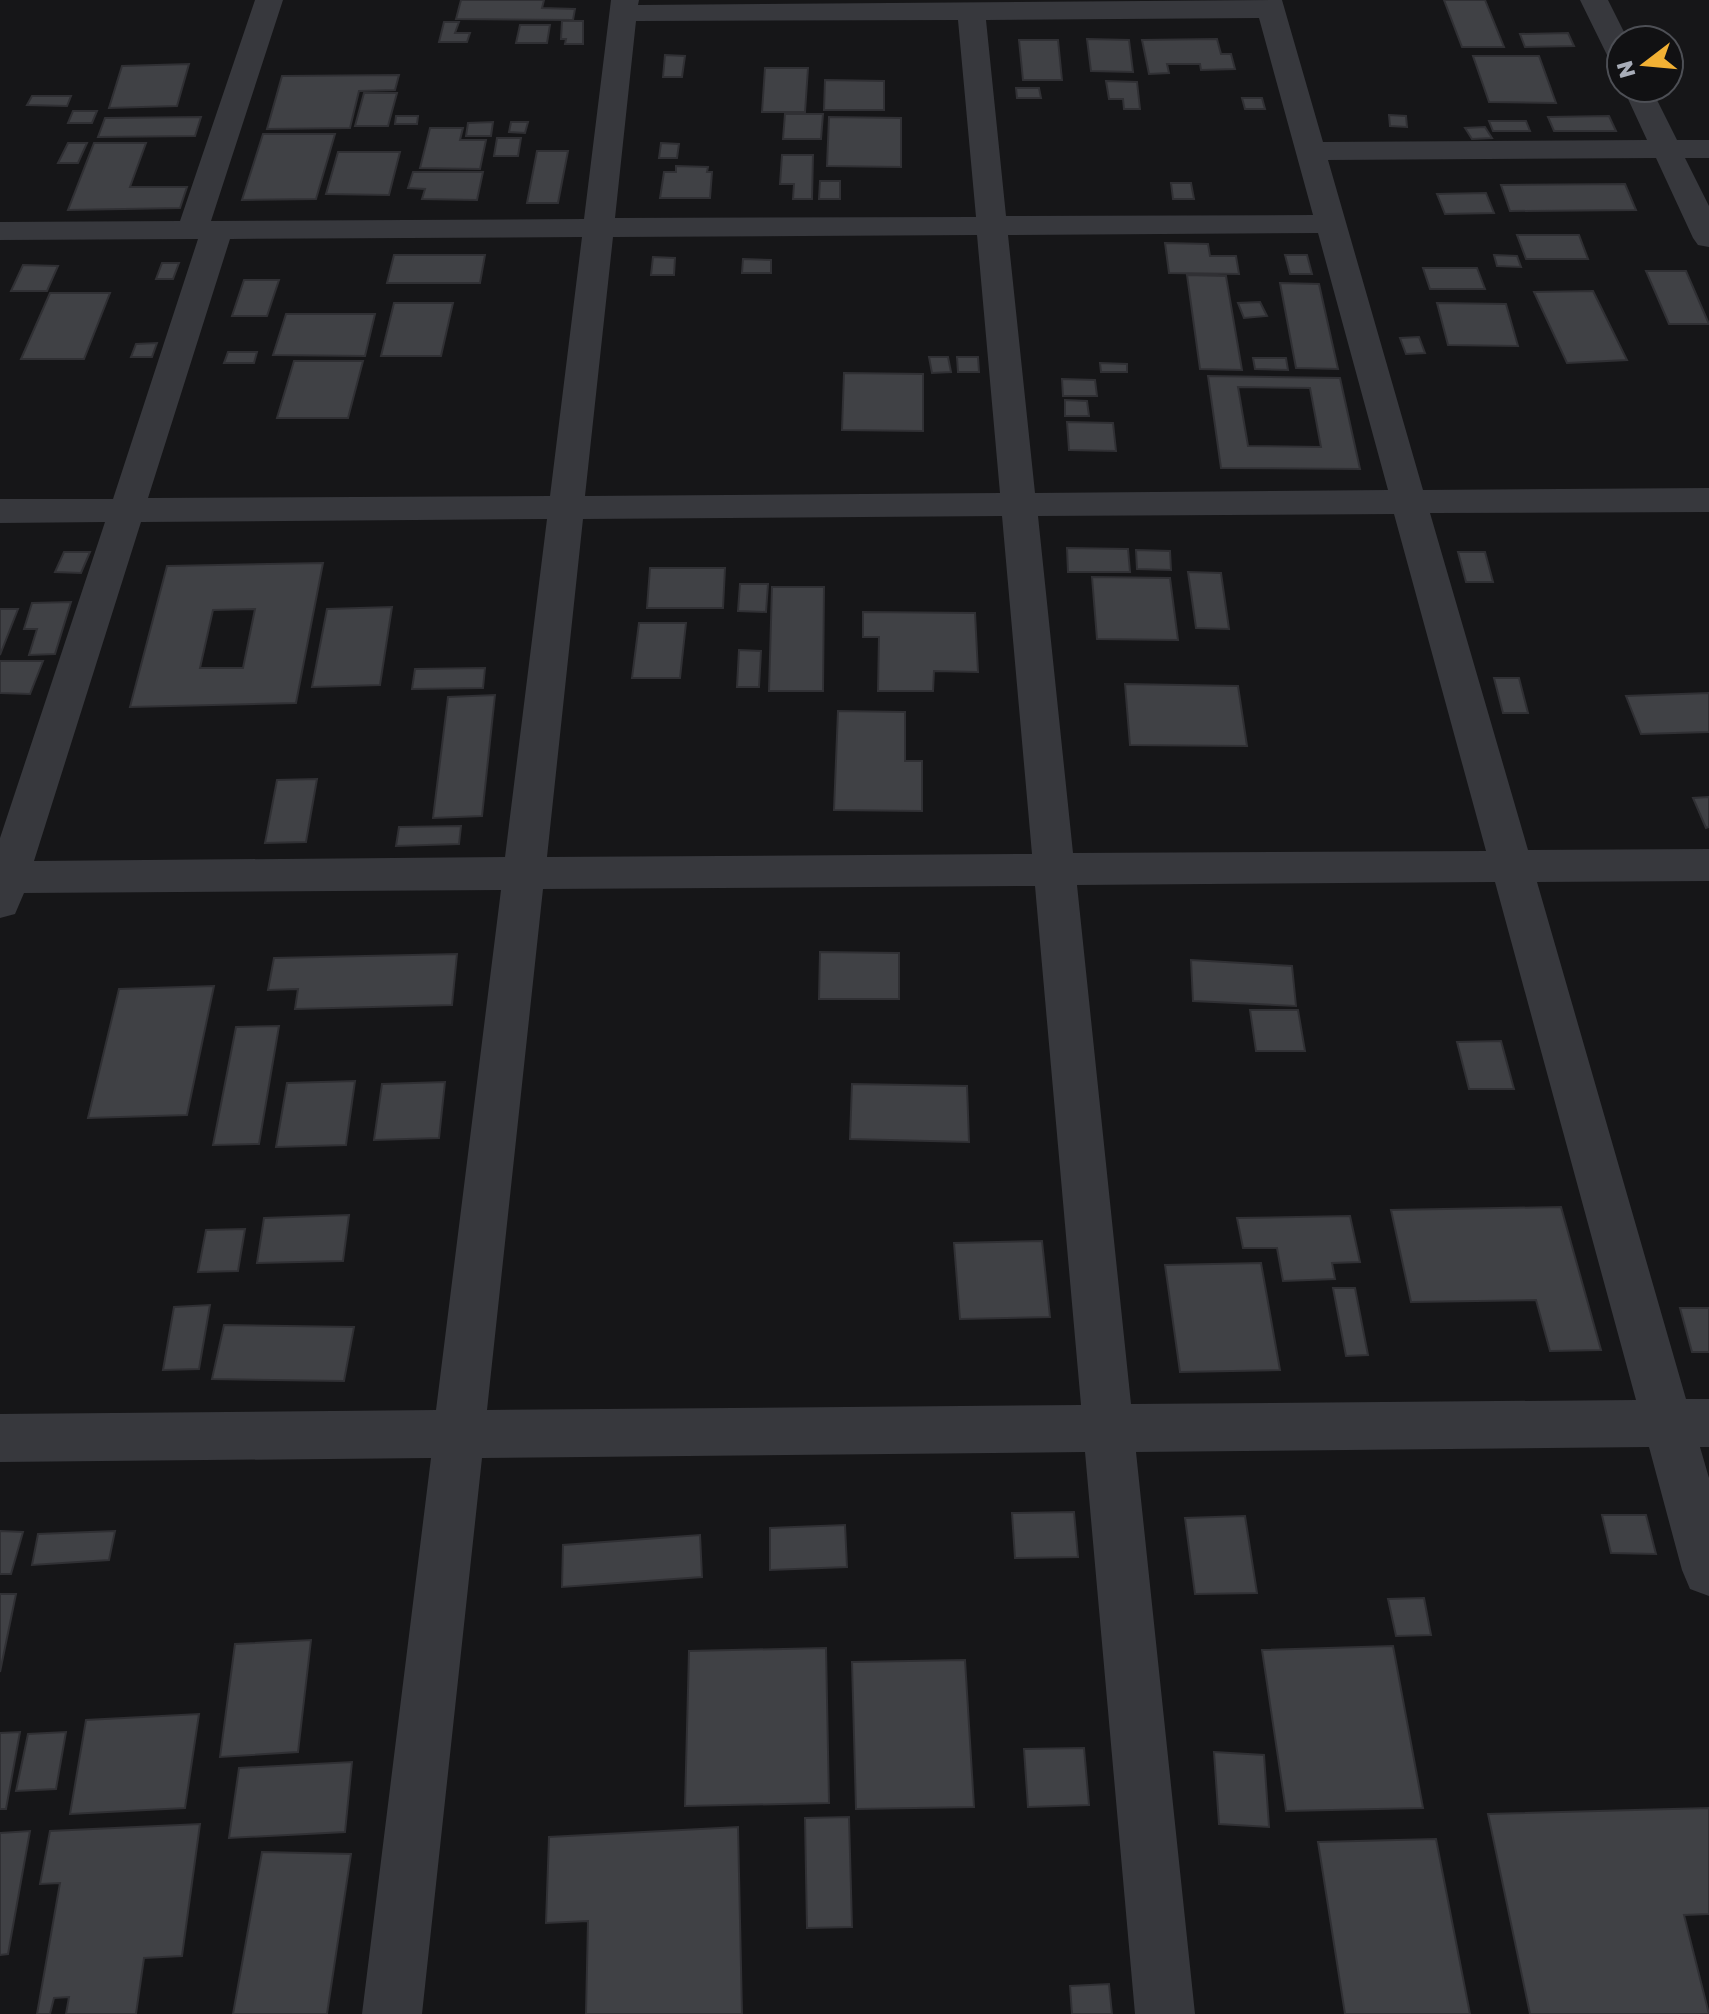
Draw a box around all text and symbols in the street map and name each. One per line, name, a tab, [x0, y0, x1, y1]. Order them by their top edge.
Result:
north arrow	[1605, 24, 1685, 104]
text: N	[1610, 58, 1641, 81]

